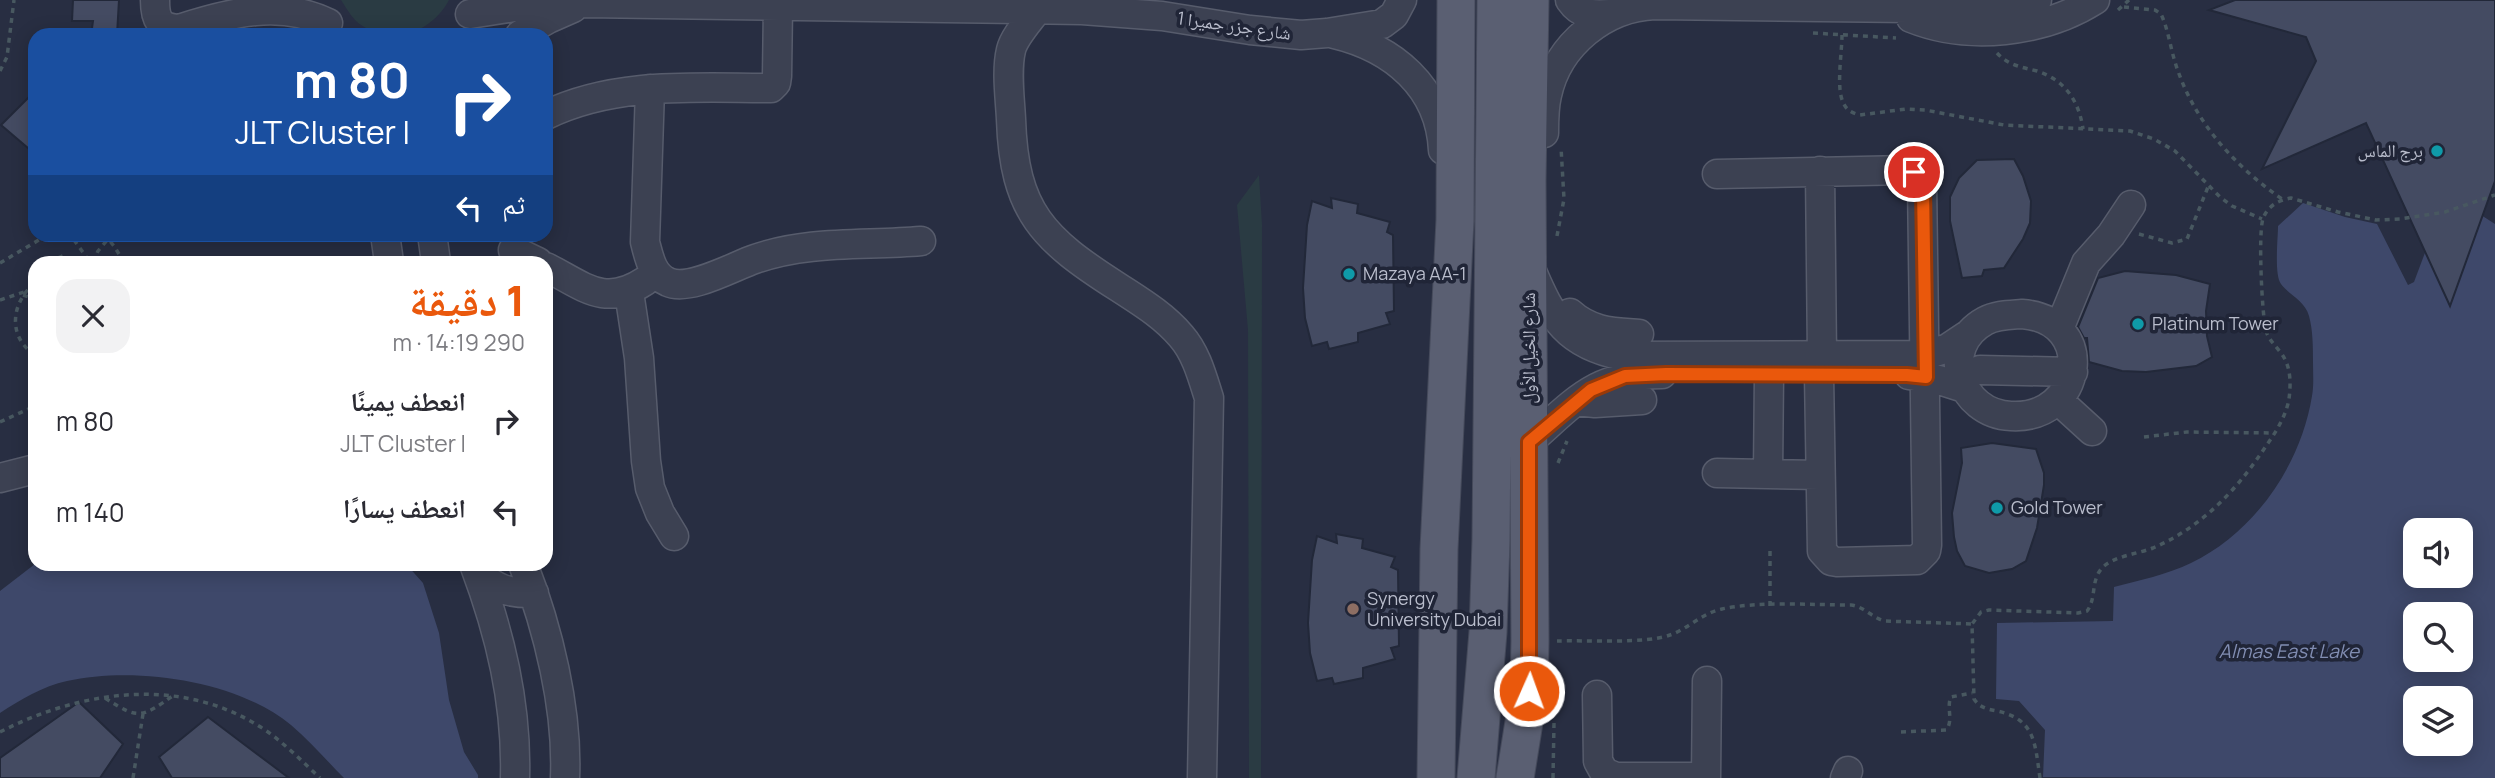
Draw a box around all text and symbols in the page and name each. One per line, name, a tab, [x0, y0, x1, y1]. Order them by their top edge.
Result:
street label: شارع جزر جميرا 1	[1176, 5, 1293, 45]
text: 80 m	[294, 46, 410, 113]
icon: right	[434, 56, 525, 147]
text: JLT Cluster I	[235, 110, 410, 154]
place label: برج الماس	[2357, 138, 2423, 163]
pin	[1884, 142, 1944, 202]
marker: برج الماس	[2429, 143, 2445, 159]
icon: arrive	[1895, 153, 1933, 191]
text: ثم	[502, 186, 525, 222]
icon: left	[450, 189, 488, 227]
place label: Mazaya AA-1	[1363, 261, 1467, 285]
marker: Mazaya AA-1	[1341, 266, 1357, 282]
text: 1 دقيقة	[409, 271, 525, 329]
button: close	[56, 279, 130, 353]
street label: شارع الخيل الأول	[1516, 292, 1540, 404]
place label: Platinum Tower	[2152, 311, 2279, 335]
marker: Platinum Tower	[2130, 316, 2146, 332]
text: 290 m · 14:19	[392, 326, 525, 358]
text: انعطف يمينًا	[351, 383, 466, 419]
icon: right	[487, 402, 525, 440]
text: 80 m	[56, 403, 114, 439]
text: JLT Cluster I	[340, 427, 466, 459]
text: انعطف يسارًا	[343, 490, 466, 526]
icon: left	[487, 493, 525, 531]
text: 140 m	[56, 494, 125, 530]
place label: Gold Tower	[2011, 495, 2103, 519]
marker: Gold Tower	[1989, 500, 2005, 516]
map controls	[2403, 518, 2473, 756]
button: sound	[2403, 518, 2473, 588]
place label: Synergy University Dubai	[1367, 586, 1501, 631]
marker: Synergy University Dubai	[1345, 601, 1361, 617]
button: search	[2403, 602, 2473, 672]
water label: Almas East Lake	[2219, 638, 2361, 664]
position arrow	[1492, 654, 1566, 728]
button: layers	[2403, 686, 2473, 756]

